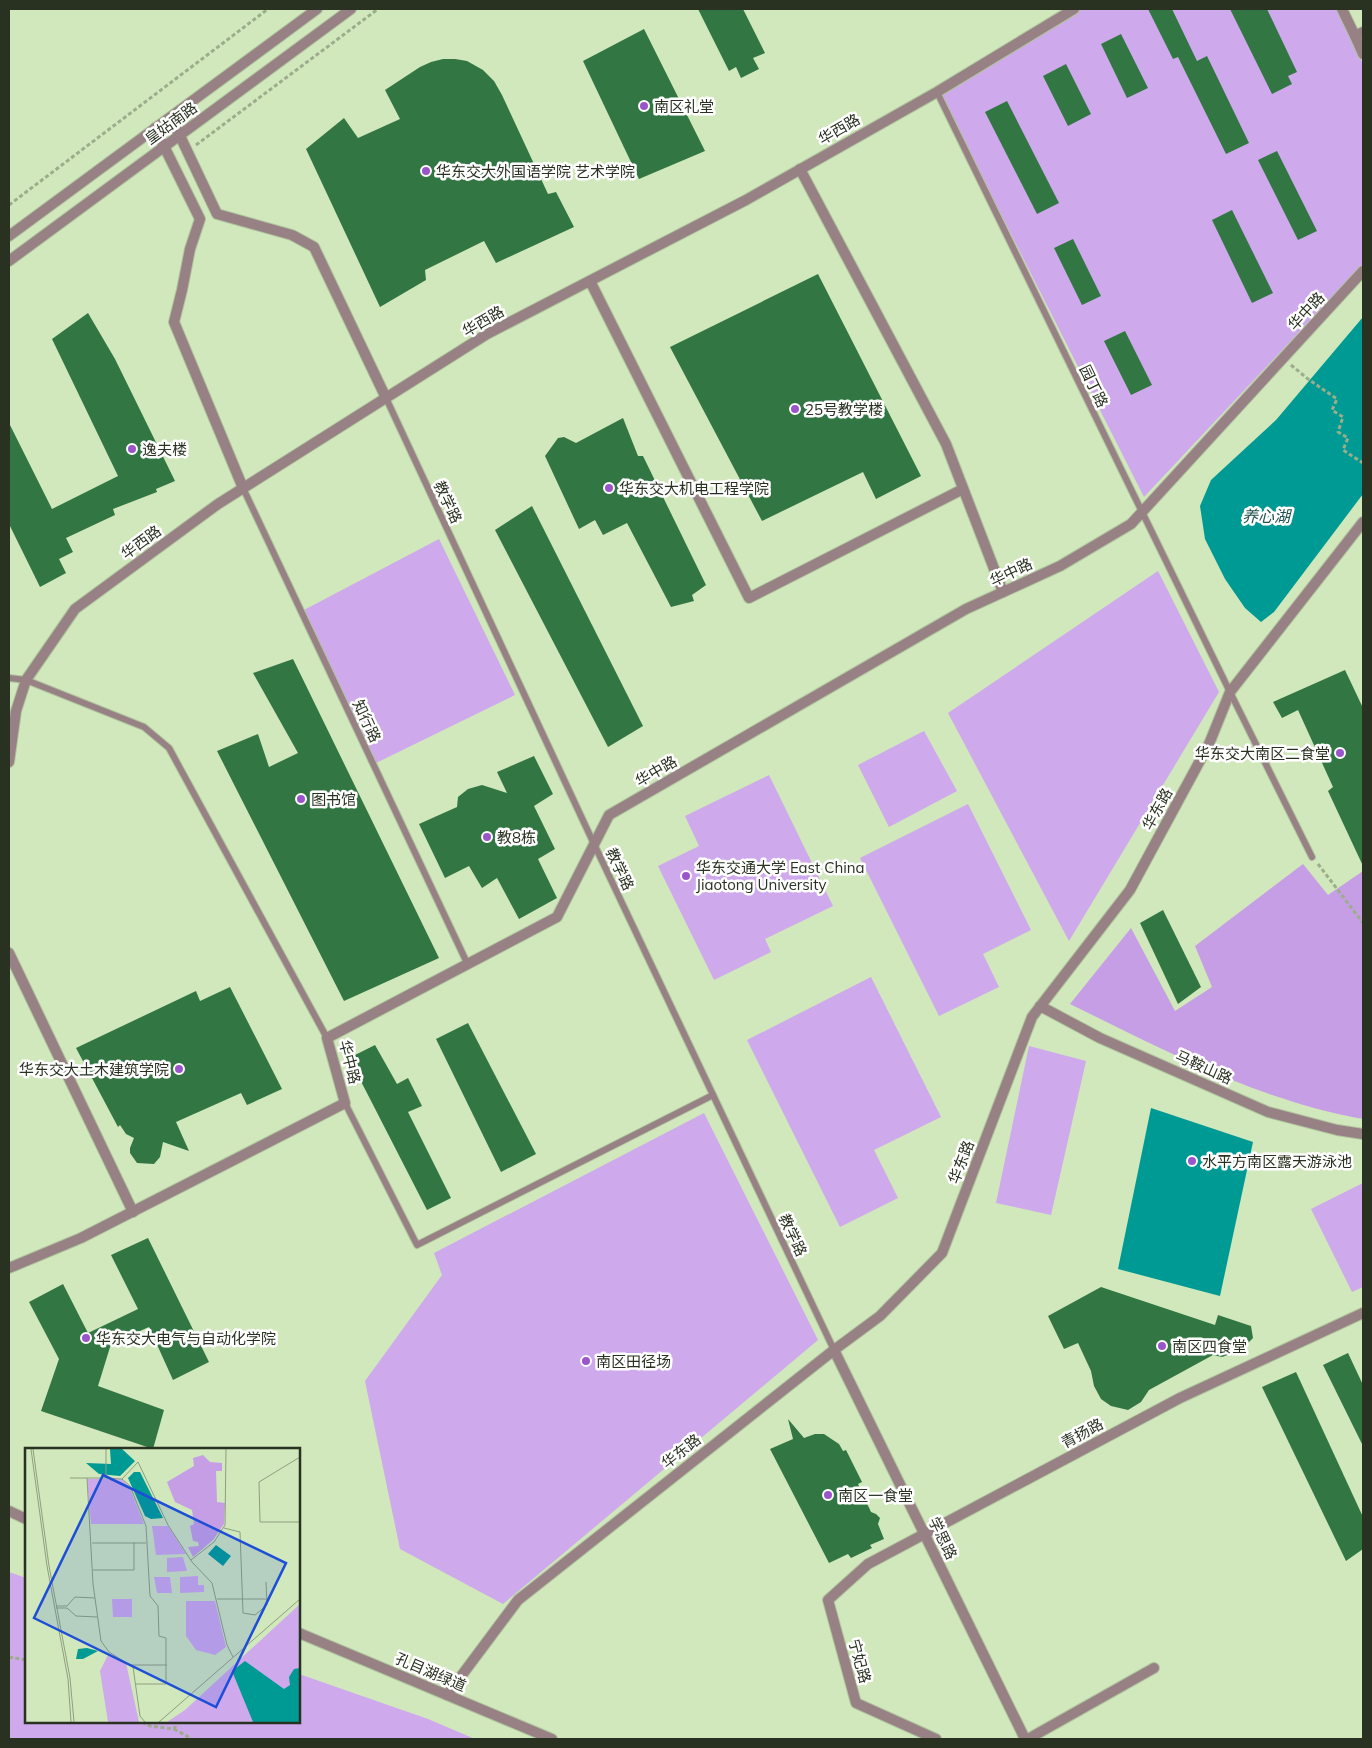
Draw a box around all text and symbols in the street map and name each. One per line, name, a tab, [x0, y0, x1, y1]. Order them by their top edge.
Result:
place label: 南区礼堂	[654, 97, 714, 116]
street label: 皇姑南路	[141, 98, 201, 148]
marker: 南区礼堂	[638, 100, 650, 112]
street label: 华西路	[815, 110, 863, 148]
place label: 华东交大外国语学院 艺术学院	[436, 162, 635, 181]
marker: 华东交大外国语学院 艺术学院	[420, 165, 432, 177]
street label: 华中路	[1284, 288, 1328, 334]
street label: 华西路	[459, 302, 507, 340]
street label: 园丁路	[1076, 362, 1112, 410]
place label: 25号教学楼	[805, 400, 883, 419]
marker: 25号教学楼	[789, 403, 801, 415]
place label: 逸夫楼	[142, 440, 187, 459]
marker: 逸夫楼	[126, 443, 138, 455]
street label: 教学路	[430, 478, 466, 526]
place label: 华东交大机电工程学院	[619, 479, 769, 498]
marker: 华东交大机电工程学院	[603, 482, 615, 494]
water label: 养心湖	[1242, 506, 1293, 526]
street label: 华西路	[117, 521, 165, 563]
street label: 华中路	[987, 554, 1035, 590]
street label: 知行路	[349, 697, 385, 745]
place label: 华东交大南区二食堂	[1195, 744, 1330, 763]
marker: 华东交大南区二食堂	[1334, 747, 1346, 759]
street label: 华中路	[632, 752, 680, 790]
street label: 华东路	[1138, 785, 1176, 833]
place label: 图书馆	[311, 790, 356, 809]
marker: 图书馆	[295, 793, 307, 805]
place label: 教8栋	[497, 828, 536, 847]
marker: 教8栋	[481, 831, 493, 843]
street label: 教学路	[602, 845, 638, 893]
place label: 华东交通大学 East China Jiaotong University	[696, 858, 865, 894]
marker: 华东交通大学 East China Jiaotong University	[680, 870, 692, 882]
street label: 华中路	[335, 1038, 365, 1086]
street label: 马鞍山路	[1173, 1046, 1235, 1088]
place label: 华东交大土木建筑学院	[19, 1060, 169, 1079]
marker: 华东交大土木建筑学院	[173, 1063, 185, 1075]
street label: 华东路	[944, 1138, 978, 1186]
place label: 水平方南区露天游泳池	[1202, 1152, 1352, 1171]
marker: 水平方南区露天游泳池	[1186, 1155, 1198, 1167]
street label: 教学路	[775, 1211, 811, 1259]
place label: 华东交大电气与自动化学院	[96, 1329, 276, 1348]
marker: 华东交大电气与自动化学院	[80, 1332, 92, 1344]
place label: 南区四食堂	[1172, 1337, 1247, 1356]
marker: 南区四食堂	[1156, 1340, 1168, 1352]
place label: 南区田径场	[596, 1352, 671, 1371]
marker: 南区田径场	[580, 1355, 592, 1367]
street label: 青扬路	[1058, 1414, 1106, 1452]
street label: 华东路	[657, 1430, 705, 1472]
inset map	[25, 1448, 300, 1723]
place label: 南区一食堂	[838, 1486, 913, 1505]
marker: 南区一食堂	[822, 1489, 834, 1501]
street label: 学思路	[925, 1514, 961, 1562]
street label: 宁妃路	[845, 1637, 875, 1685]
street label: 孔目湖绿道	[393, 1649, 469, 1695]

